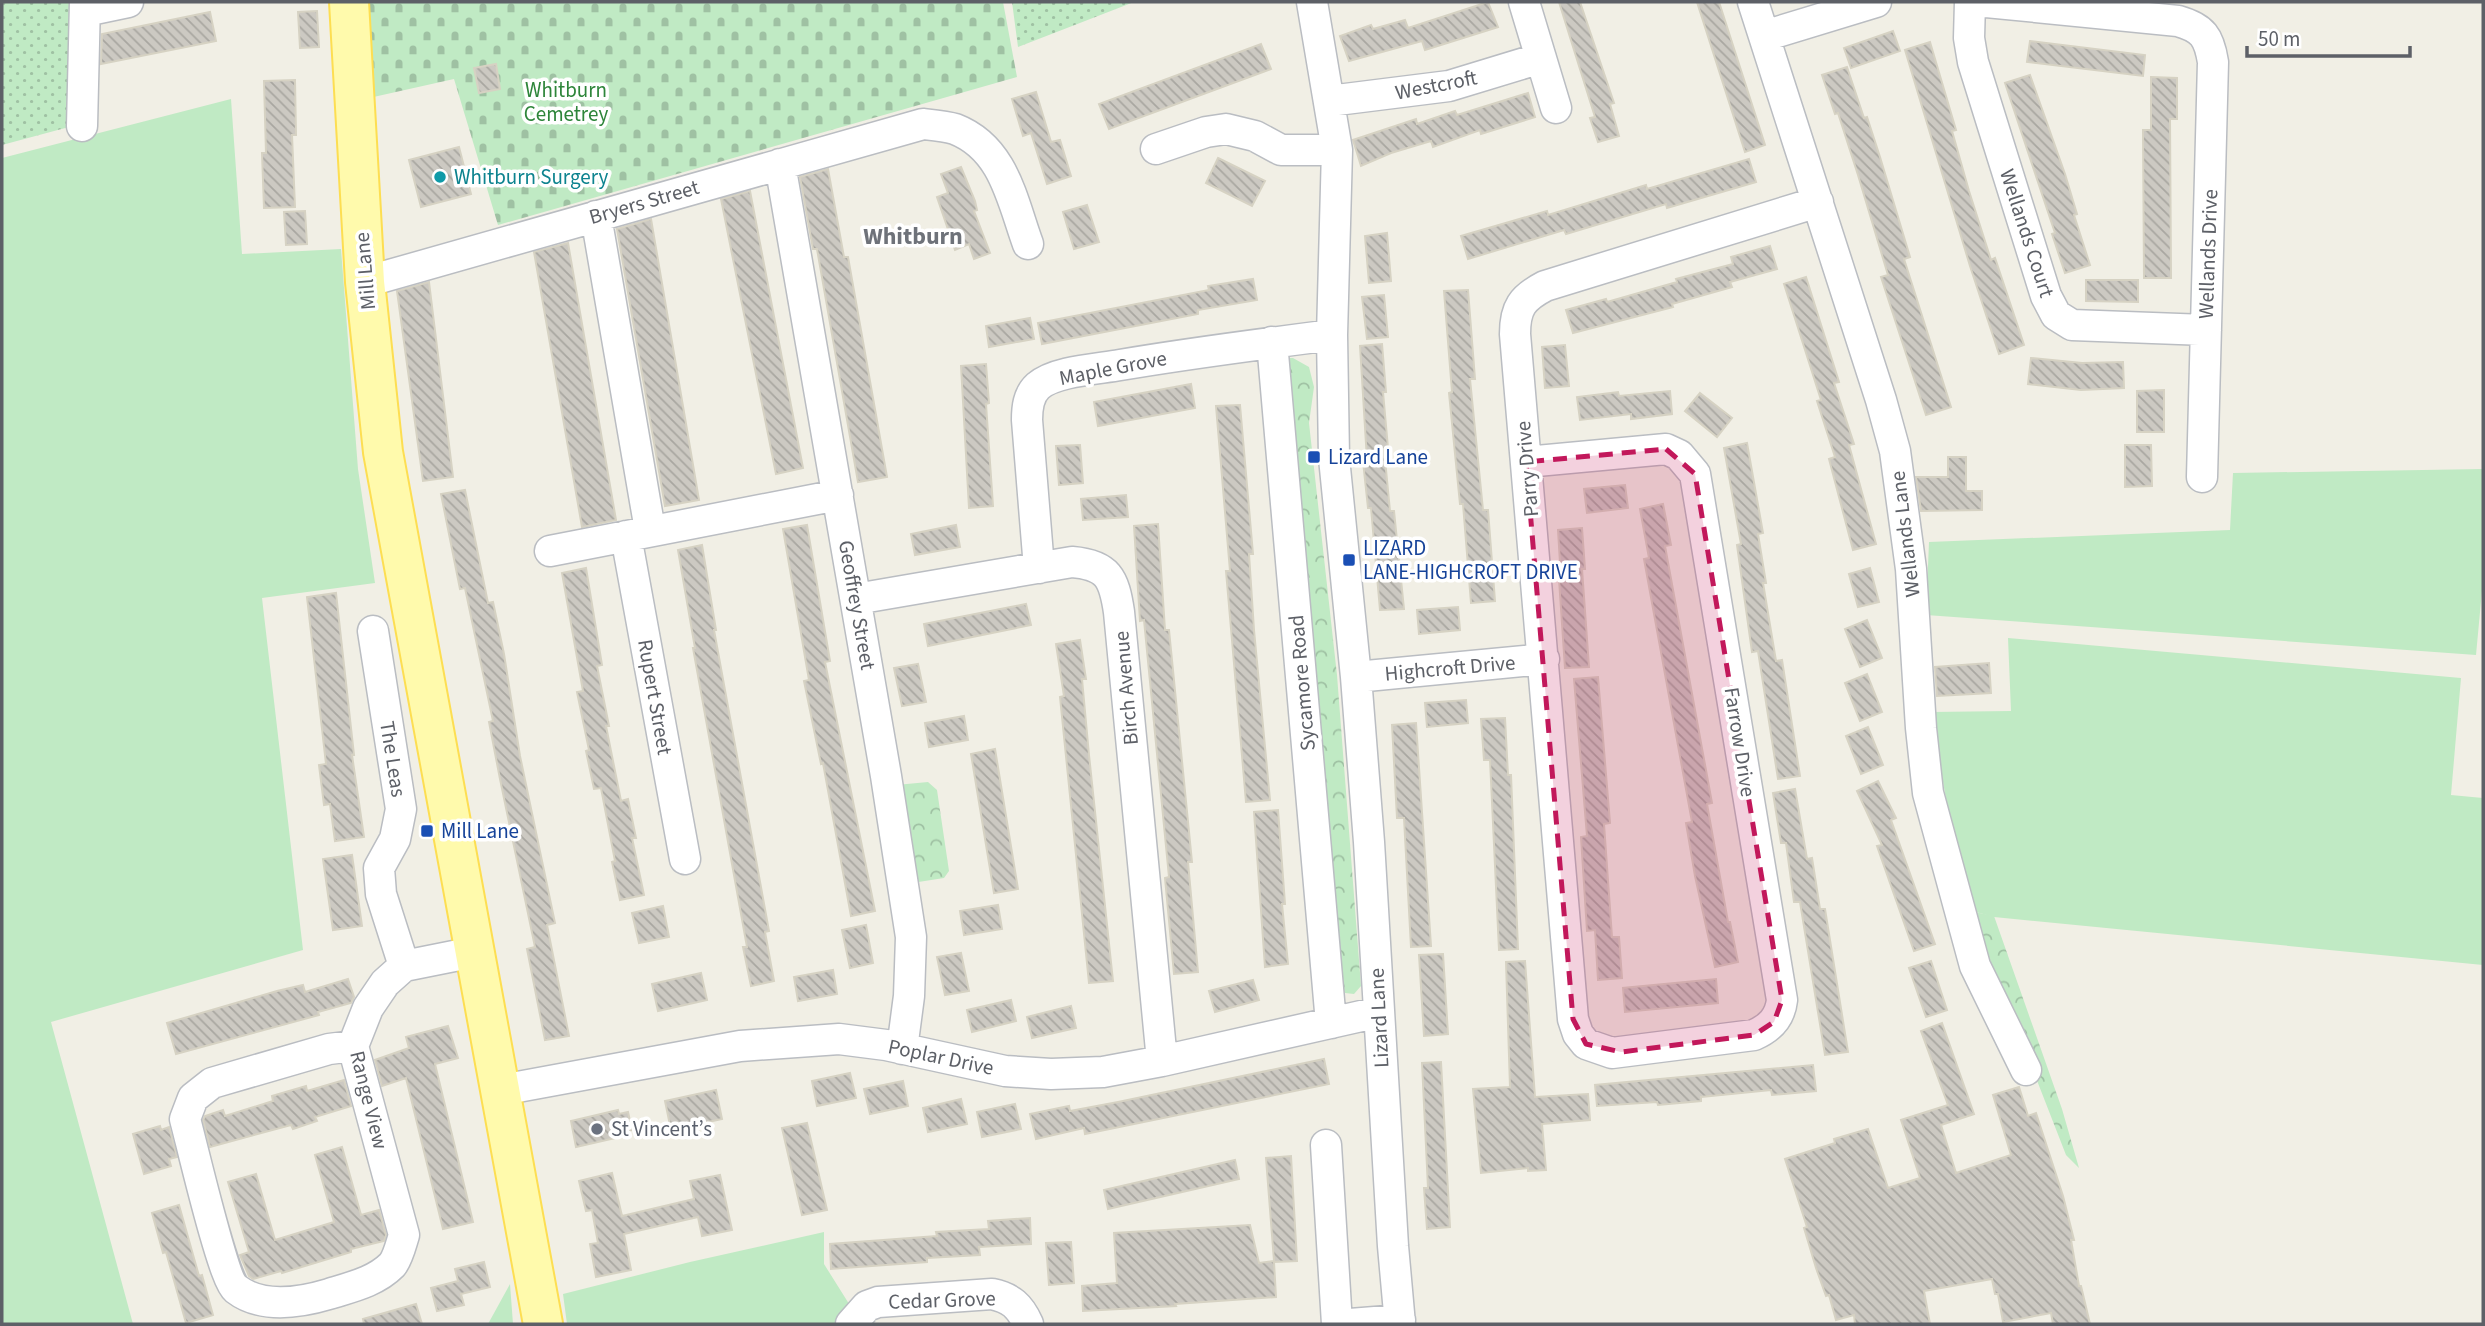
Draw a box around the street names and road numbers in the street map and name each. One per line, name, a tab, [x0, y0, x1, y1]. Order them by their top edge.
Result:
street label: Westcroft	[1393, 62, 1480, 108]
street label: Wellands Court	[1992, 165, 2062, 301]
street label: Bryers Street	[585, 172, 703, 232]
street label: Wellands Drive	[2191, 189, 2225, 319]
street label: Mill Lane	[347, 231, 383, 311]
street label: Maple Grove	[1057, 343, 1169, 393]
street label: Parry Drive	[1508, 420, 1546, 518]
street label: Wellands Lane	[1882, 469, 1928, 599]
street label: Geoffrey Street	[831, 538, 883, 672]
street label: Sycamore Road	[1281, 614, 1323, 752]
street label: Birch Avenue	[1106, 630, 1146, 746]
street label: Rupert Street	[630, 637, 680, 757]
street label: Highcroft Drive	[1383, 647, 1517, 689]
street label: Farrow Drive	[1717, 685, 1763, 799]
street label: The Leas	[372, 719, 414, 799]
street label: Lizard Lane	[1361, 967, 1397, 1069]
street label: Poplar Drive	[885, 1031, 997, 1083]
street label: Range View	[342, 1048, 396, 1152]
street label: Cedar Grove	[888, 1283, 996, 1317]

